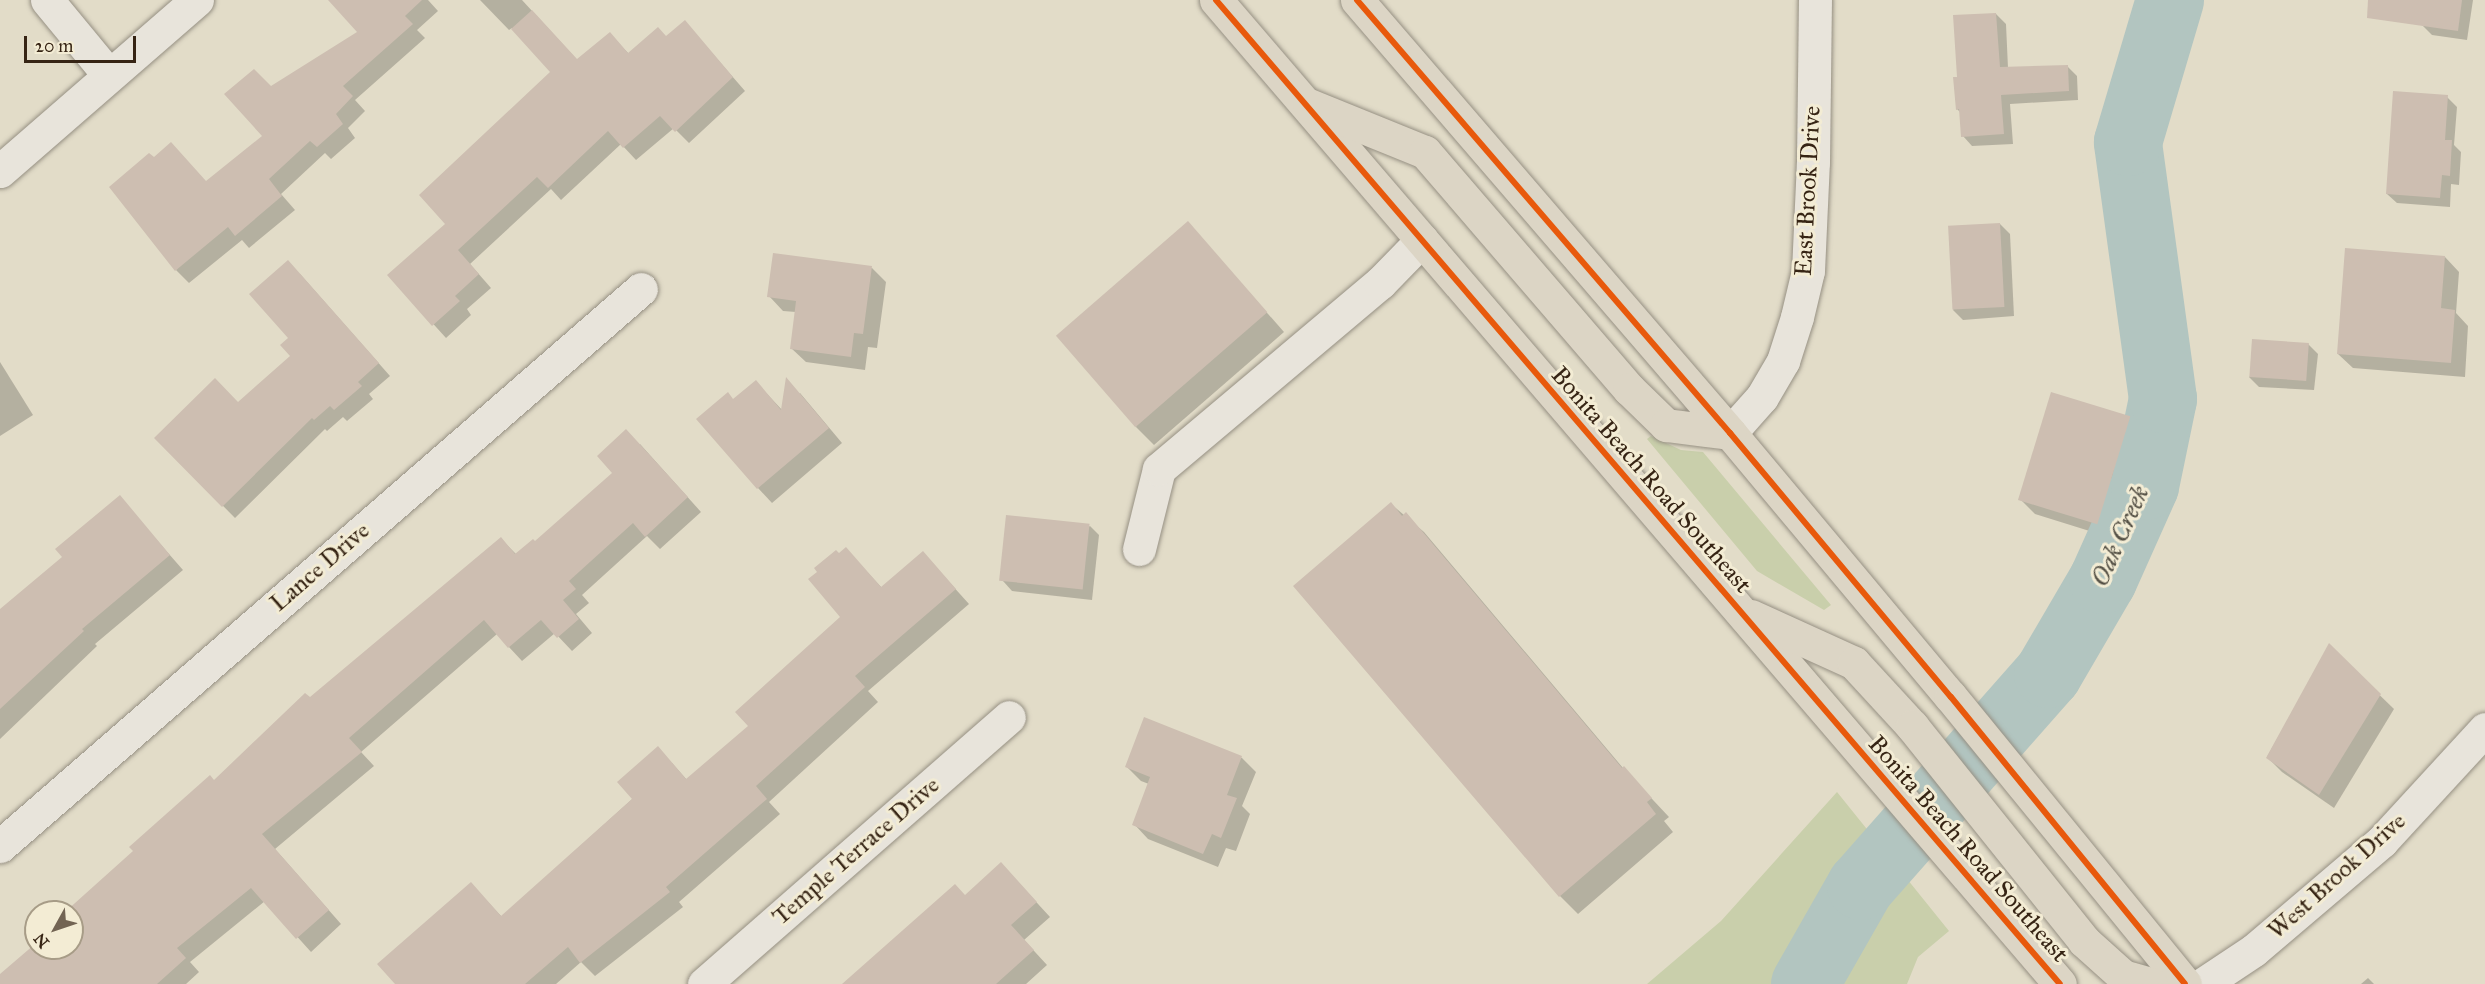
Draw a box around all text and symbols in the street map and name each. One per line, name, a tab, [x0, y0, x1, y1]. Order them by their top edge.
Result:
scale bar	[27, 24, 140, 62]
text: 20 m	[35, 35, 73, 57]
street label: East Brook Drive	[1789, 105, 1827, 277]
street label: Bonita Beach Road Southeast	[1545, 361, 1757, 599]
water label: Oak Creek	[2084, 481, 2156, 591]
street label: Lance Drive	[265, 516, 375, 618]
street label: Bonita Beach Road Southeast	[1862, 730, 2074, 968]
street label: Temple Terrace Drive	[767, 771, 945, 931]
street label: West Brook Drive	[2262, 807, 2412, 945]
north arrow	[24, 900, 84, 960]
text: N	[30, 929, 53, 952]

